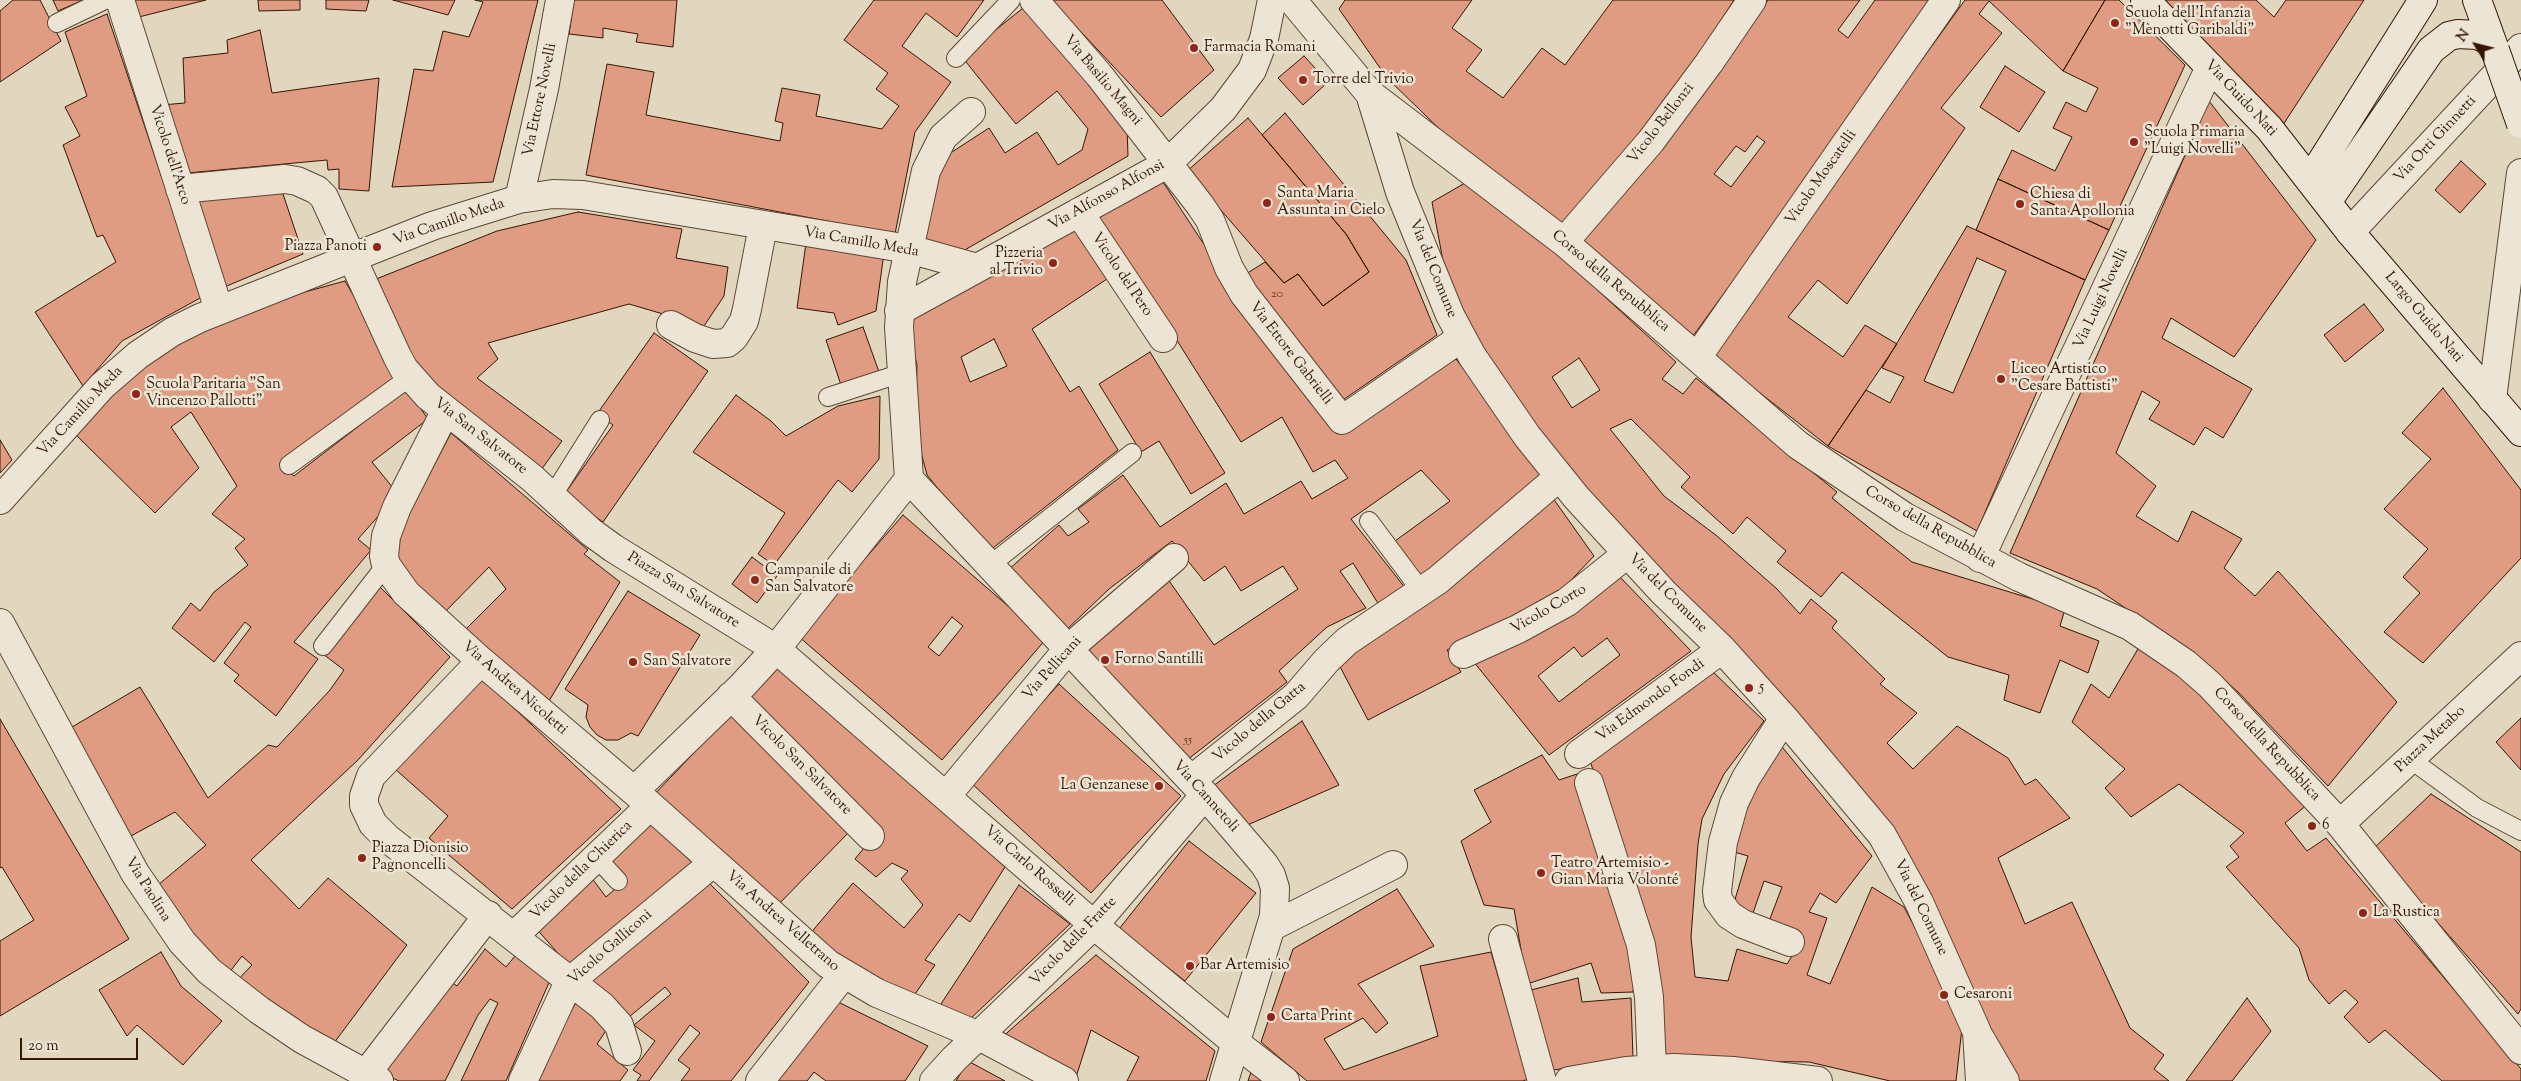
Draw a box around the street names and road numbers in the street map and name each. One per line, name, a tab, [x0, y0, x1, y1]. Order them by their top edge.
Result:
street label: Via Basilio Magni	[1059, 32, 1145, 130]
street label: Via Ettore Novelli	[520, 42, 562, 158]
street label: Via Guido Nati	[2200, 57, 2280, 141]
street label: Vicolo Bellonzi	[1625, 80, 1699, 168]
street label: Via Orti Ginnetti	[2391, 93, 2481, 187]
street label: Vicolo dell'Arco	[144, 103, 194, 207]
street label: Vicolo Moscatelli	[1783, 127, 1861, 229]
street label: Via Alfonso Alfonsi	[1046, 157, 1168, 235]
street label: Via Camillo Meda	[391, 196, 507, 250]
street label: Via del Comune	[1404, 217, 1460, 321]
street label: Via Camillo Meda	[802, 224, 920, 262]
street label: Corso della Repubblica	[1547, 227, 1673, 337]
street label: Vicolo del Pero	[1086, 230, 1156, 320]
street label: Via Luigi Novelli	[2071, 246, 2133, 352]
street label: Largo Guido Nati	[2380, 269, 2466, 367]
street label: Via Ettore Gabrielli	[1244, 299, 1336, 409]
street label: Via Camillo Meda	[35, 363, 127, 461]
street label: Via San Salvatore	[430, 395, 530, 479]
street label: Corso della Repubblica	[1861, 483, 1999, 573]
street label: Piazza San Salvatore	[623, 549, 743, 633]
street label: Via del Comune	[1624, 551, 1710, 637]
street label: Vicolo Corto	[1508, 581, 1590, 639]
street label: Via Pellicani	[1020, 633, 1086, 705]
street label: Via Andrea Nicoletti	[458, 638, 570, 740]
street label: Via Edmondo Fondi	[1593, 656, 1709, 746]
street label: Vicolo della Gatta	[1210, 679, 1310, 767]
street label: Corso della Repubblica	[2209, 684, 2323, 806]
street label: Piazza Metabo	[2392, 703, 2470, 777]
street label: Vicolo San Salvatore	[747, 712, 855, 820]
street label: Via Cannetoli	[1168, 757, 1242, 837]
street label: Vicolo della Chierica	[527, 818, 637, 924]
street label: Via Carlo Rosselli	[980, 822, 1078, 912]
street label: Via Paolina	[120, 854, 174, 926]
street label: Via del Comune	[1889, 857, 1951, 959]
street label: Via Andrea Velletrano	[721, 868, 843, 976]
street label: Vicolo delle Fratte	[1027, 894, 1121, 990]
street label: Vicolo Galliconi	[565, 907, 657, 989]

